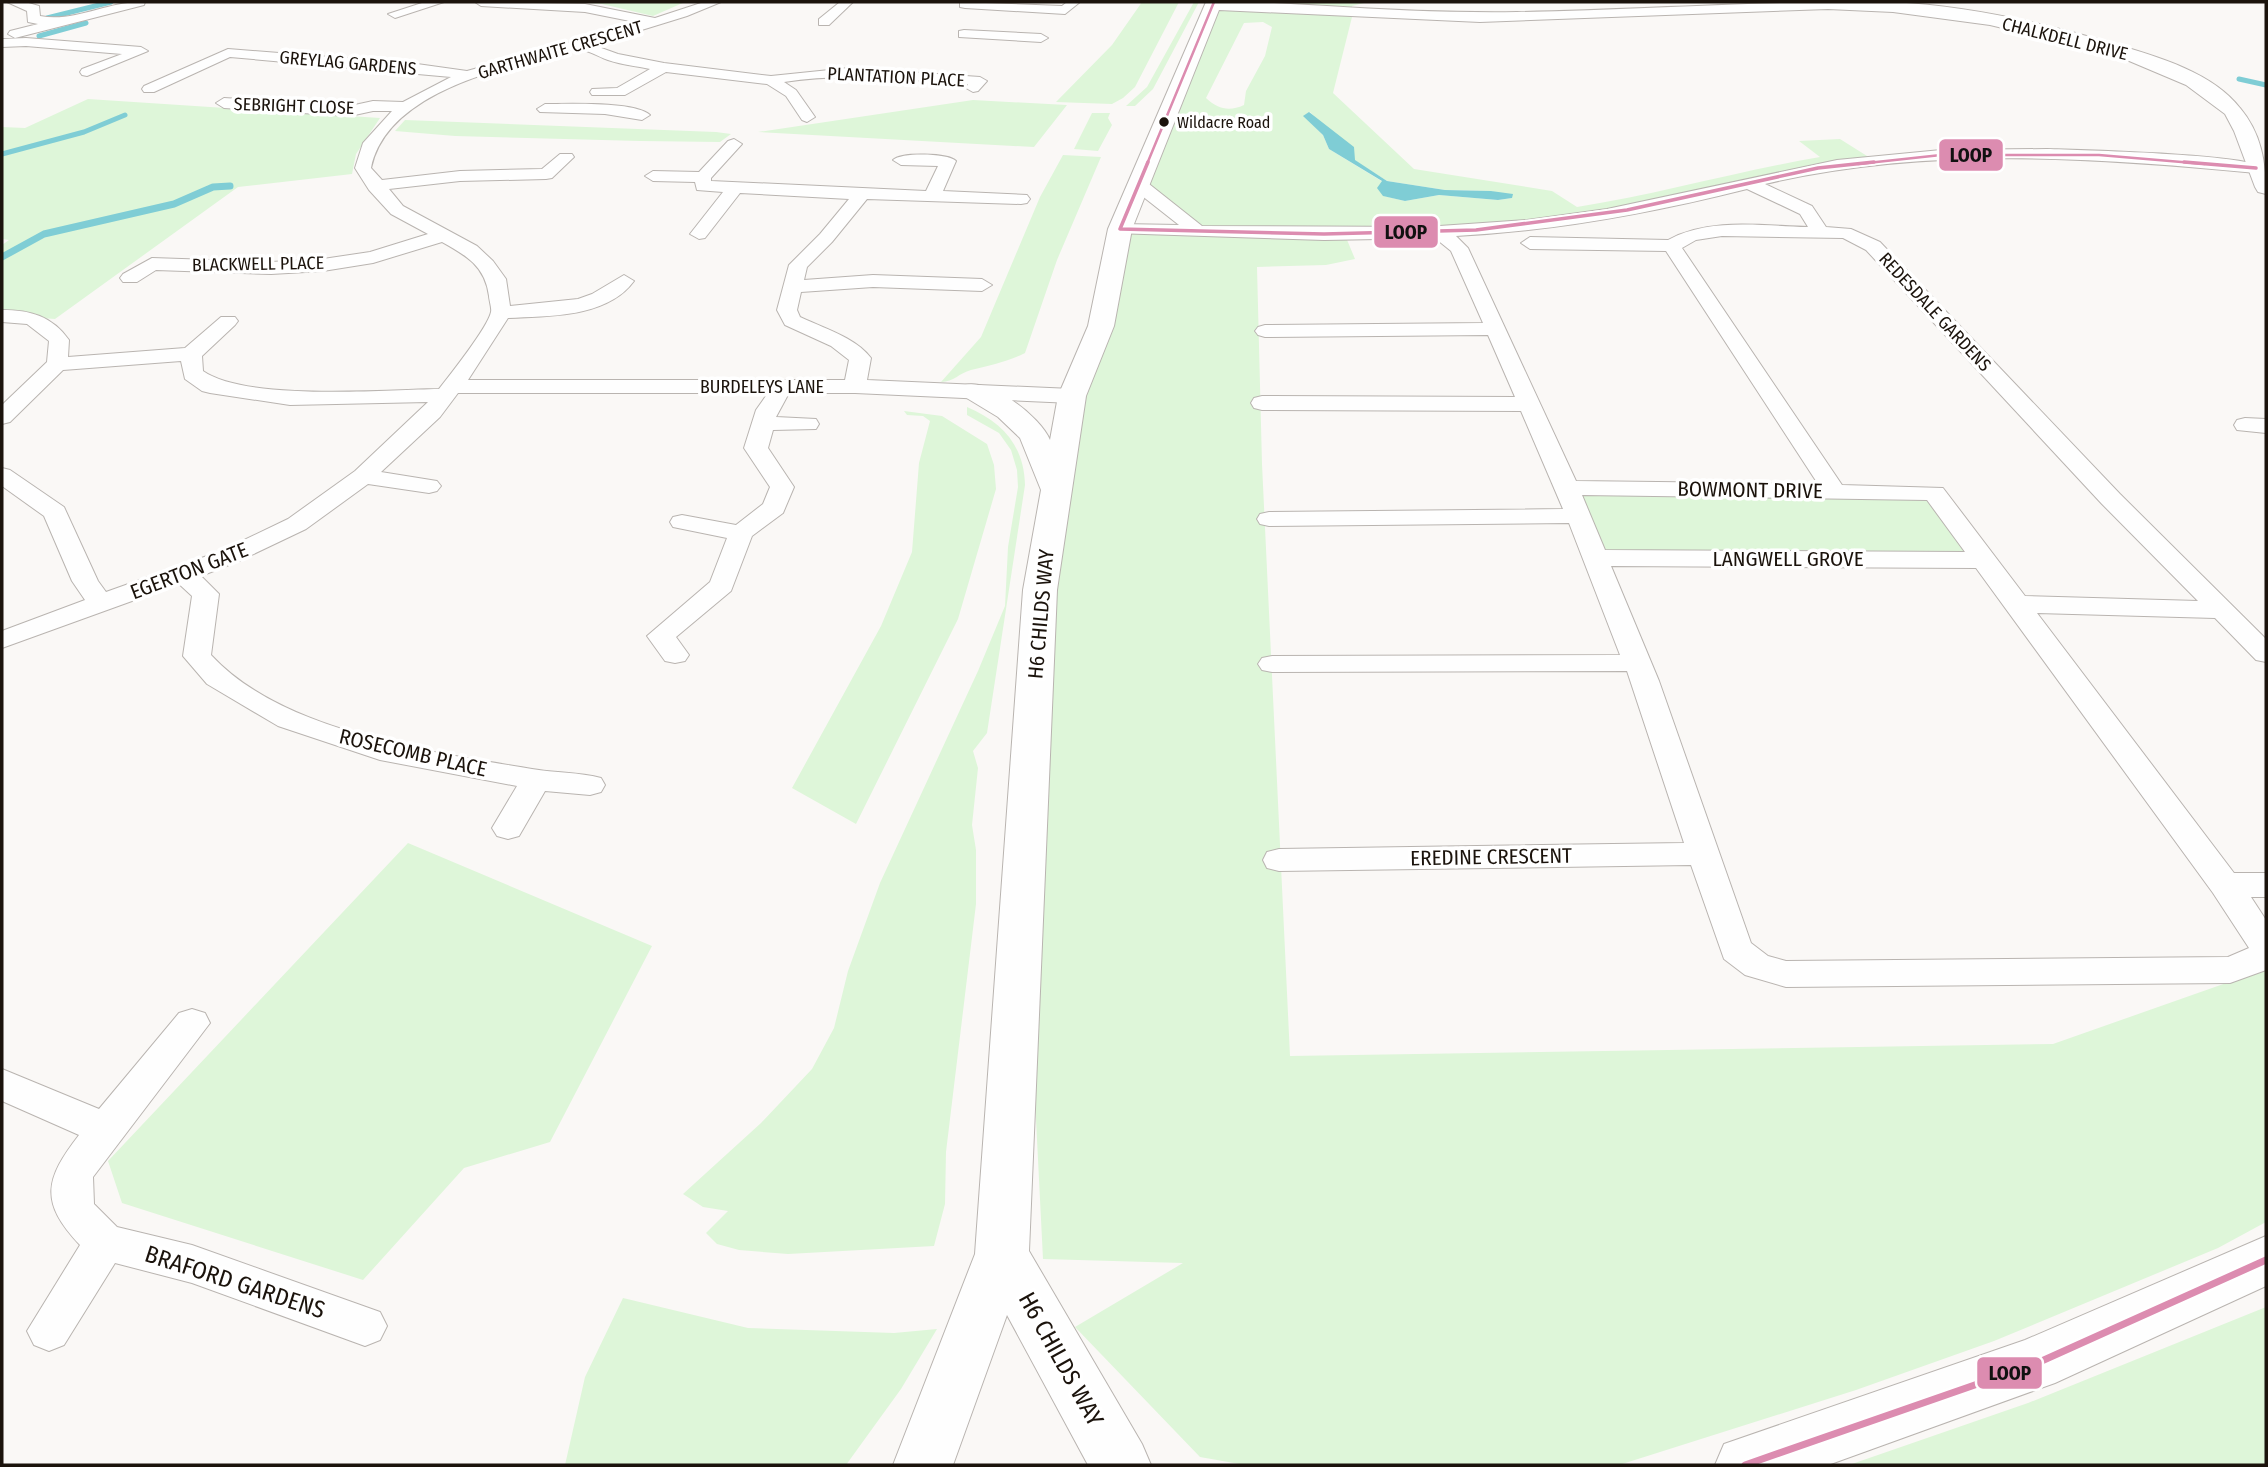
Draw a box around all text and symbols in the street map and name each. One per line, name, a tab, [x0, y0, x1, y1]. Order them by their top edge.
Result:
street label: CHALKDELL DRIVE	[2000, 13, 2130, 65]
street label: GARTHWAITE CRESCENT	[475, 16, 645, 84]
street label: GREYLAG GARDENS	[279, 46, 418, 80]
street label: PLANTATION PLACE	[827, 62, 965, 92]
street label: SEBRIGHT CLOSE	[233, 93, 355, 119]
place label: Wildacre Road	[1177, 113, 1270, 132]
marker: Wildacre Road	[1157, 115, 1171, 129]
line badge: LOOP	[1938, 138, 2004, 172]
text: LOOP	[1950, 144, 1993, 167]
line badge: LOOP	[1373, 215, 1439, 249]
text: LOOP	[1385, 221, 1428, 244]
street label: REDESDALE GARDENS	[1874, 248, 1996, 376]
street label: BLACKWELL PLACE	[192, 252, 324, 276]
street label: BURDELEYS LANE	[700, 376, 824, 398]
street label: BOWMONT DRIVE	[1677, 476, 1823, 504]
street label: EGERTON GATE	[126, 537, 252, 605]
street label: LANGWELL GROVE	[1712, 546, 1864, 572]
street label: H6 CHILDS WAY	[1022, 548, 1060, 680]
street label: ROSECOMB PLACE	[337, 723, 490, 783]
street label: EREDINE CRESCENT	[1410, 843, 1572, 871]
street label: BRAFORD GARDENS	[141, 1240, 329, 1324]
street label: H6 CHILDS WAY	[1013, 1287, 1109, 1431]
line badge: LOOP	[1976, 1356, 2043, 1390]
text: LOOP	[1989, 1362, 2032, 1385]

